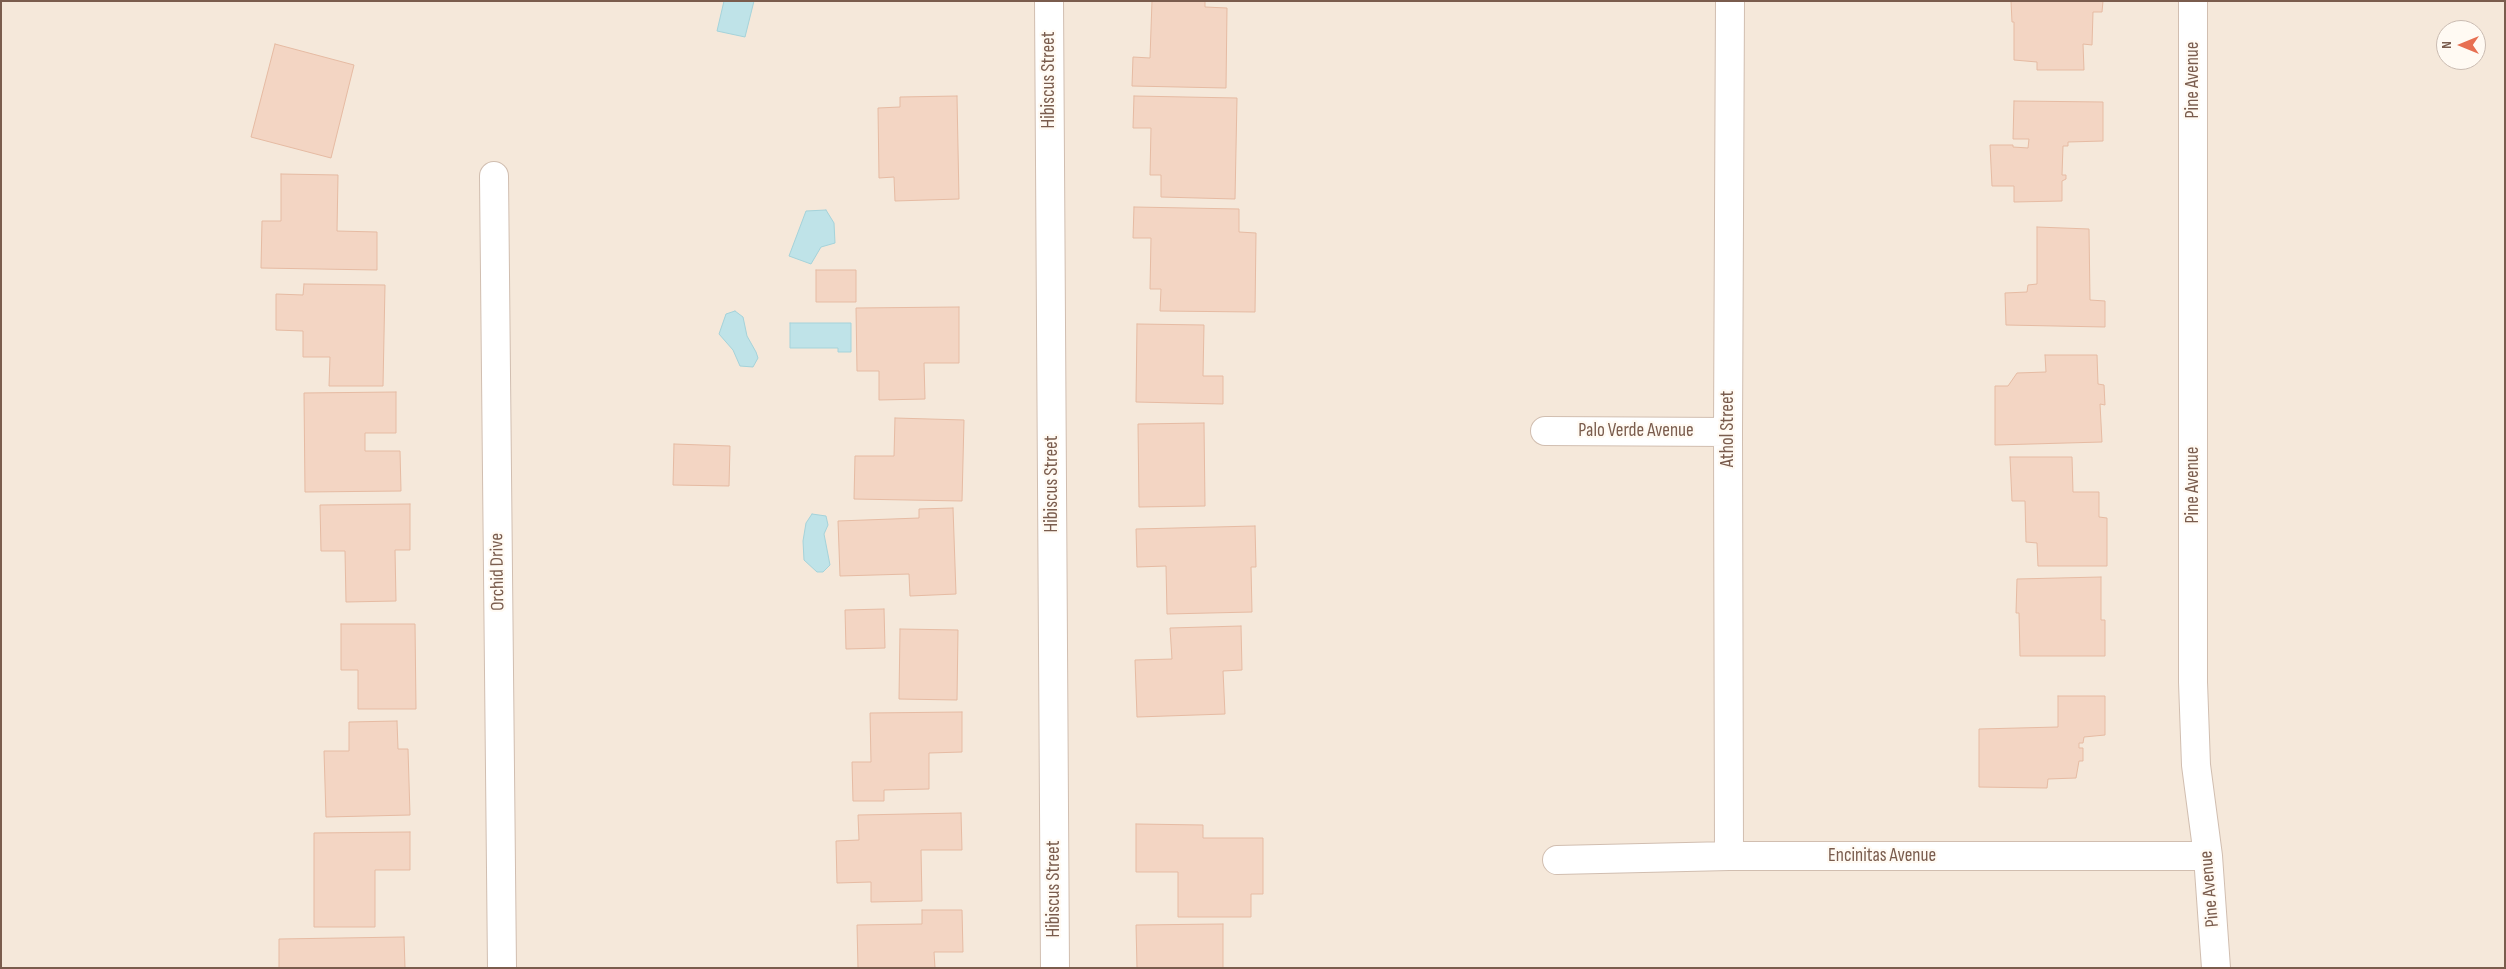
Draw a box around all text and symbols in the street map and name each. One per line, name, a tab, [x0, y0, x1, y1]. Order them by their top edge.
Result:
north arrow	[2436, 20, 2486, 70]
street label: Hibiscus Street	[1038, 32, 1060, 128]
text: N	[2438, 41, 2455, 49]
street label: Pine Avenue	[2182, 42, 2204, 118]
street label: Athol Street	[1717, 391, 1739, 467]
street label: Palo Verde Avenue	[1578, 420, 1694, 442]
street label: Hibiscus Street	[1041, 436, 1063, 532]
street label: Pine Avenue	[2182, 447, 2204, 523]
street label: Orchid Drive	[486, 533, 510, 611]
street label: Hibiscus Street	[1043, 841, 1065, 937]
street label: Encinitas Avenue	[1828, 845, 1936, 867]
street label: Pine Avenue	[2195, 850, 2225, 928]

